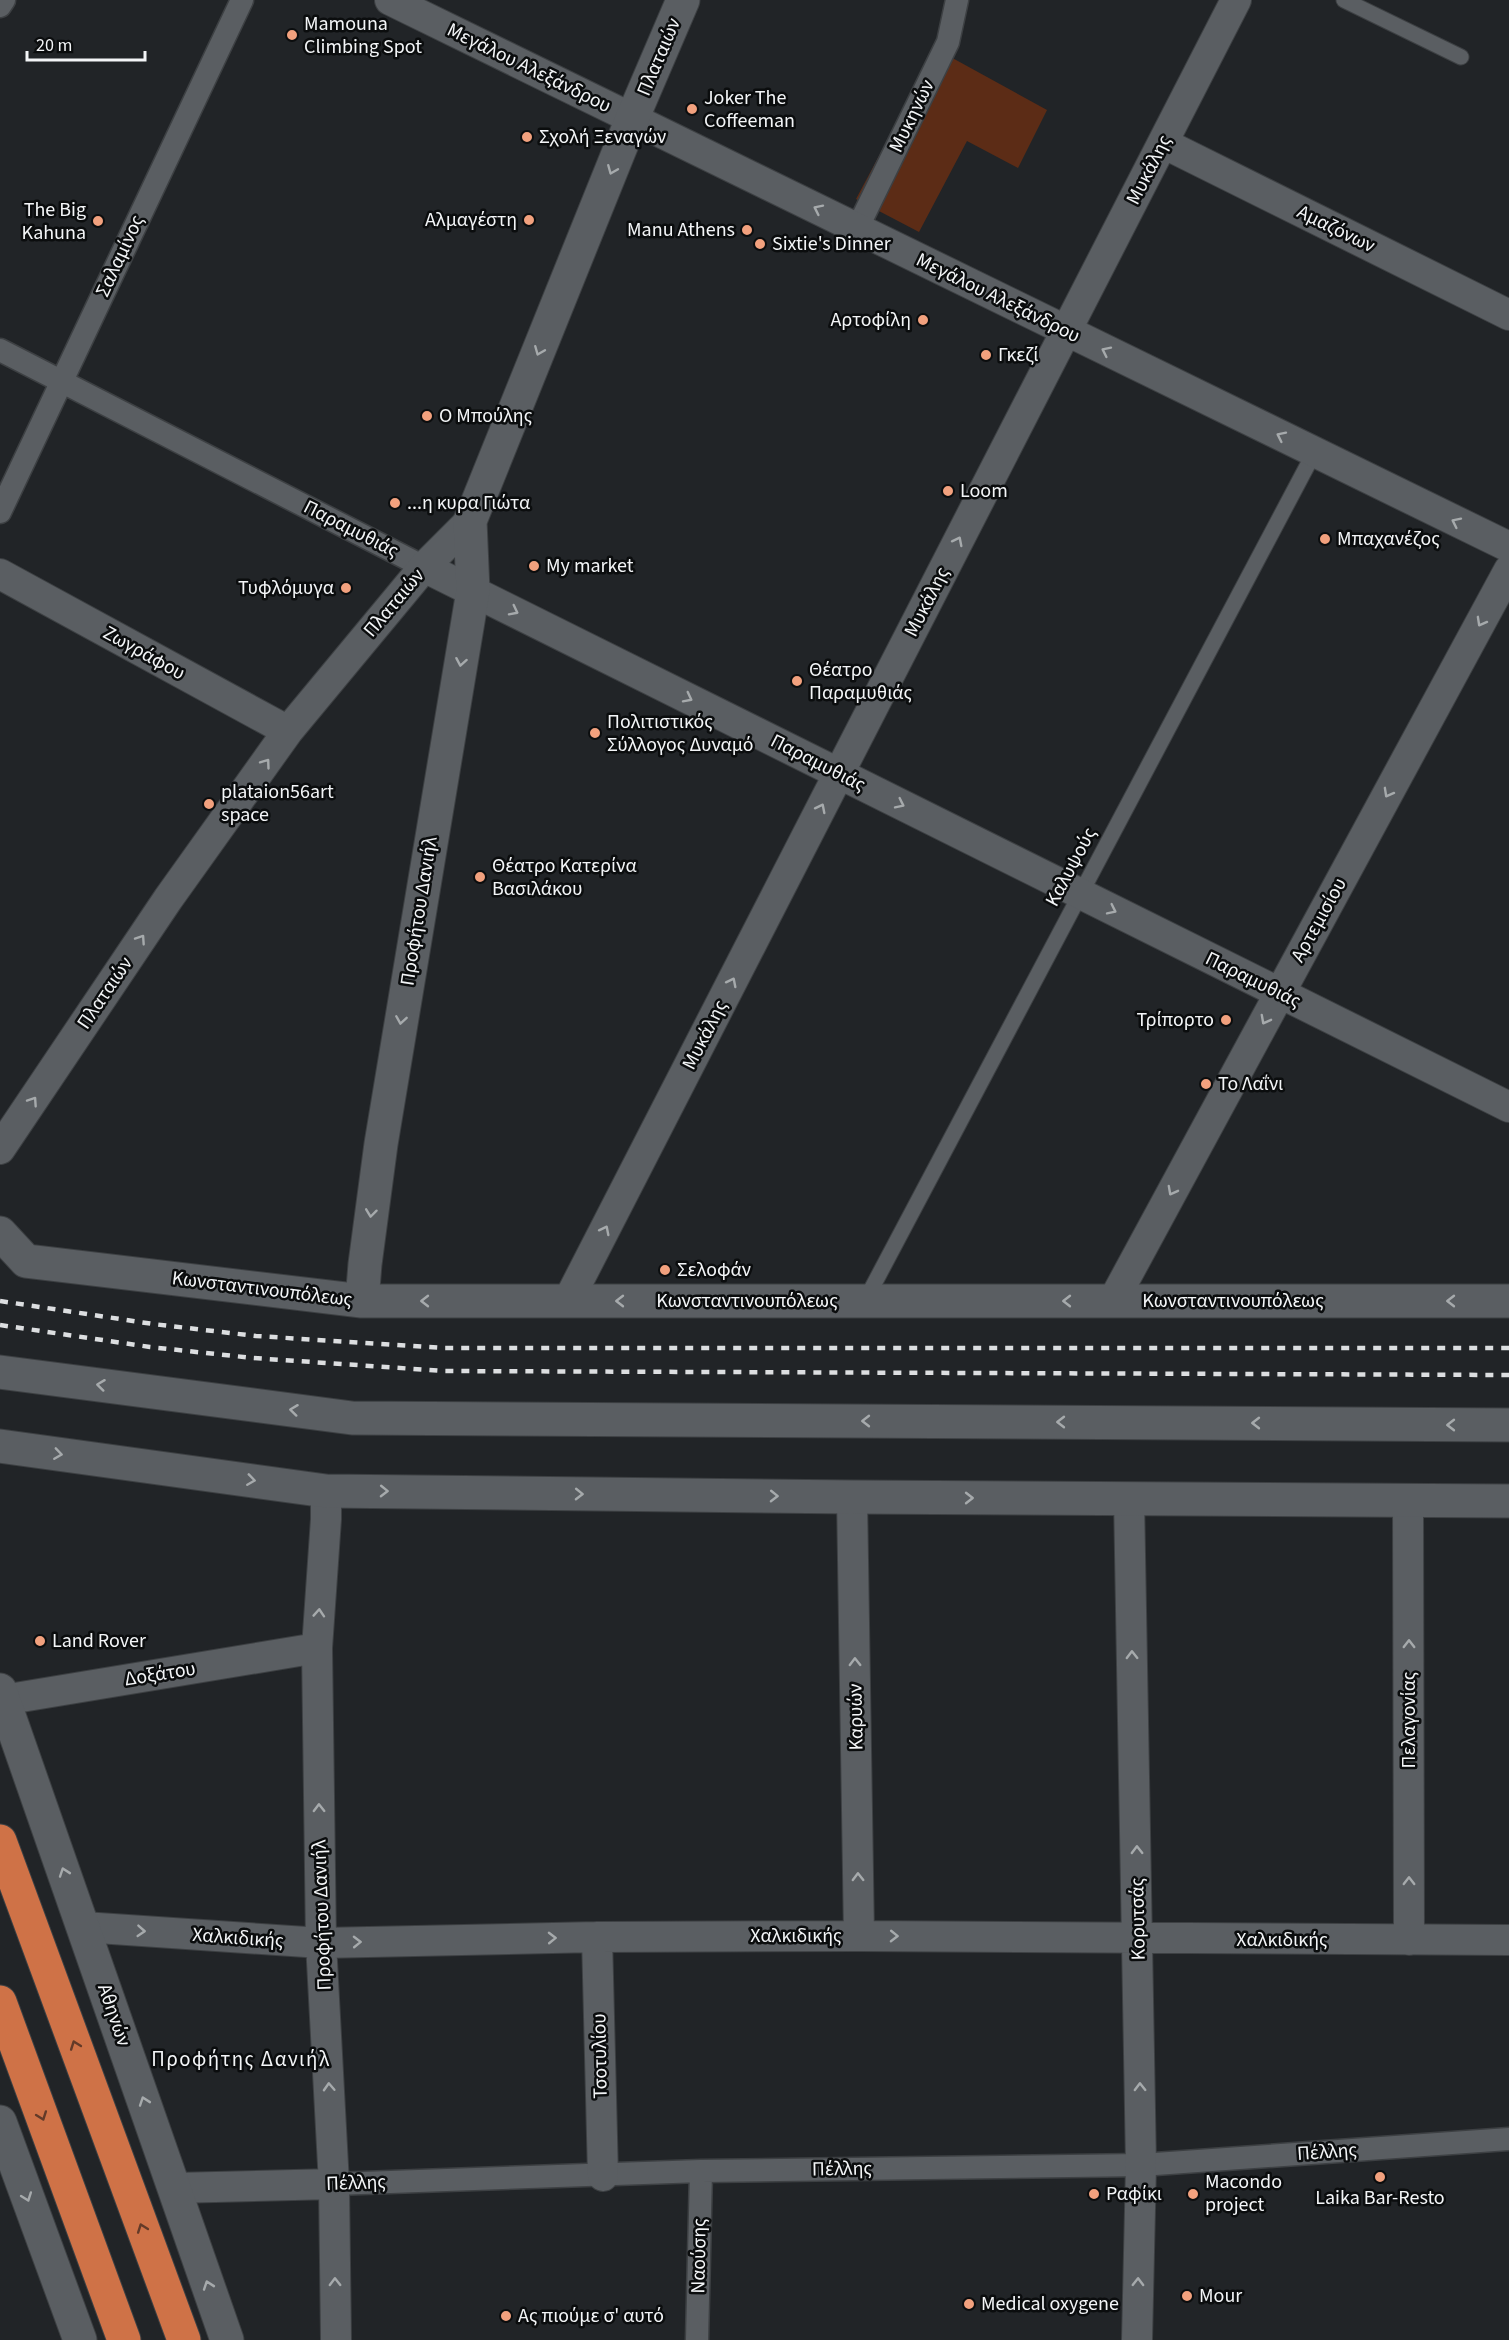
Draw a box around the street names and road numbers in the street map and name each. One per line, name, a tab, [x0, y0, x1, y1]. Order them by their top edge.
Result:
street label: Πλαταιών	[630, 13, 688, 100]
street label: Μεγάλου Αλεξάνδρου	[442, 16, 616, 120]
street label: Μυκηνών	[882, 74, 942, 157]
street label: Μυκάλης	[1120, 130, 1179, 210]
street label: Αμαζόνων	[1292, 198, 1380, 260]
street label: Σαλαμίνος	[89, 210, 151, 302]
street label: Μεγάλου Αλεξάνδρου	[911, 246, 1085, 350]
street label: Παραμυθιάς	[299, 493, 404, 565]
street label: Πλαταιών	[357, 562, 431, 643]
street label: Μυκάλης	[898, 562, 957, 642]
street label: Ζωγράφου	[98, 619, 190, 687]
street label: Παραμυθιάς	[766, 727, 871, 799]
street label: Καλυψούς	[1038, 822, 1104, 911]
street label: Προφήτου Δανιήλ	[393, 834, 445, 988]
street label: Αρτεμισίου	[1284, 873, 1354, 967]
street label: Παραμυθιάς	[1201, 945, 1306, 1015]
street label: Πλαταιών	[70, 951, 140, 1035]
street label: Μυκάλης	[676, 995, 735, 1075]
street label: Κωνσταντινουπόλεως	[170, 1264, 354, 1314]
street label: Κωνσταντινουπόλεως	[656, 1287, 838, 1315]
street label: Κωνσταντινουπόλεως	[1142, 1287, 1324, 1315]
street label: Δοξάτου	[122, 1655, 198, 1693]
street label: Πελαγονίας	[1395, 1671, 1423, 1768]
street label: Καρυών	[841, 1683, 871, 1751]
street label: Προφήτου Δανιήλ	[305, 1839, 339, 1991]
street label: Κορυτσάς	[1123, 1877, 1153, 1961]
street label: Χαλκιδικής	[191, 1921, 285, 1955]
street label: Χαλκιδικής	[750, 1922, 842, 1950]
street label: Χαλκιδικής	[1236, 1926, 1328, 1954]
street label: Αθηνών	[90, 1980, 138, 2051]
street label: Τσοτυλίου	[585, 2013, 615, 2099]
street label: Πέλλης	[1296, 2136, 1358, 2168]
street label: Πέλλης	[812, 2154, 873, 2184]
street label: Πέλλης	[325, 2168, 387, 2198]
street label: Ναούσης	[684, 2218, 714, 2294]

